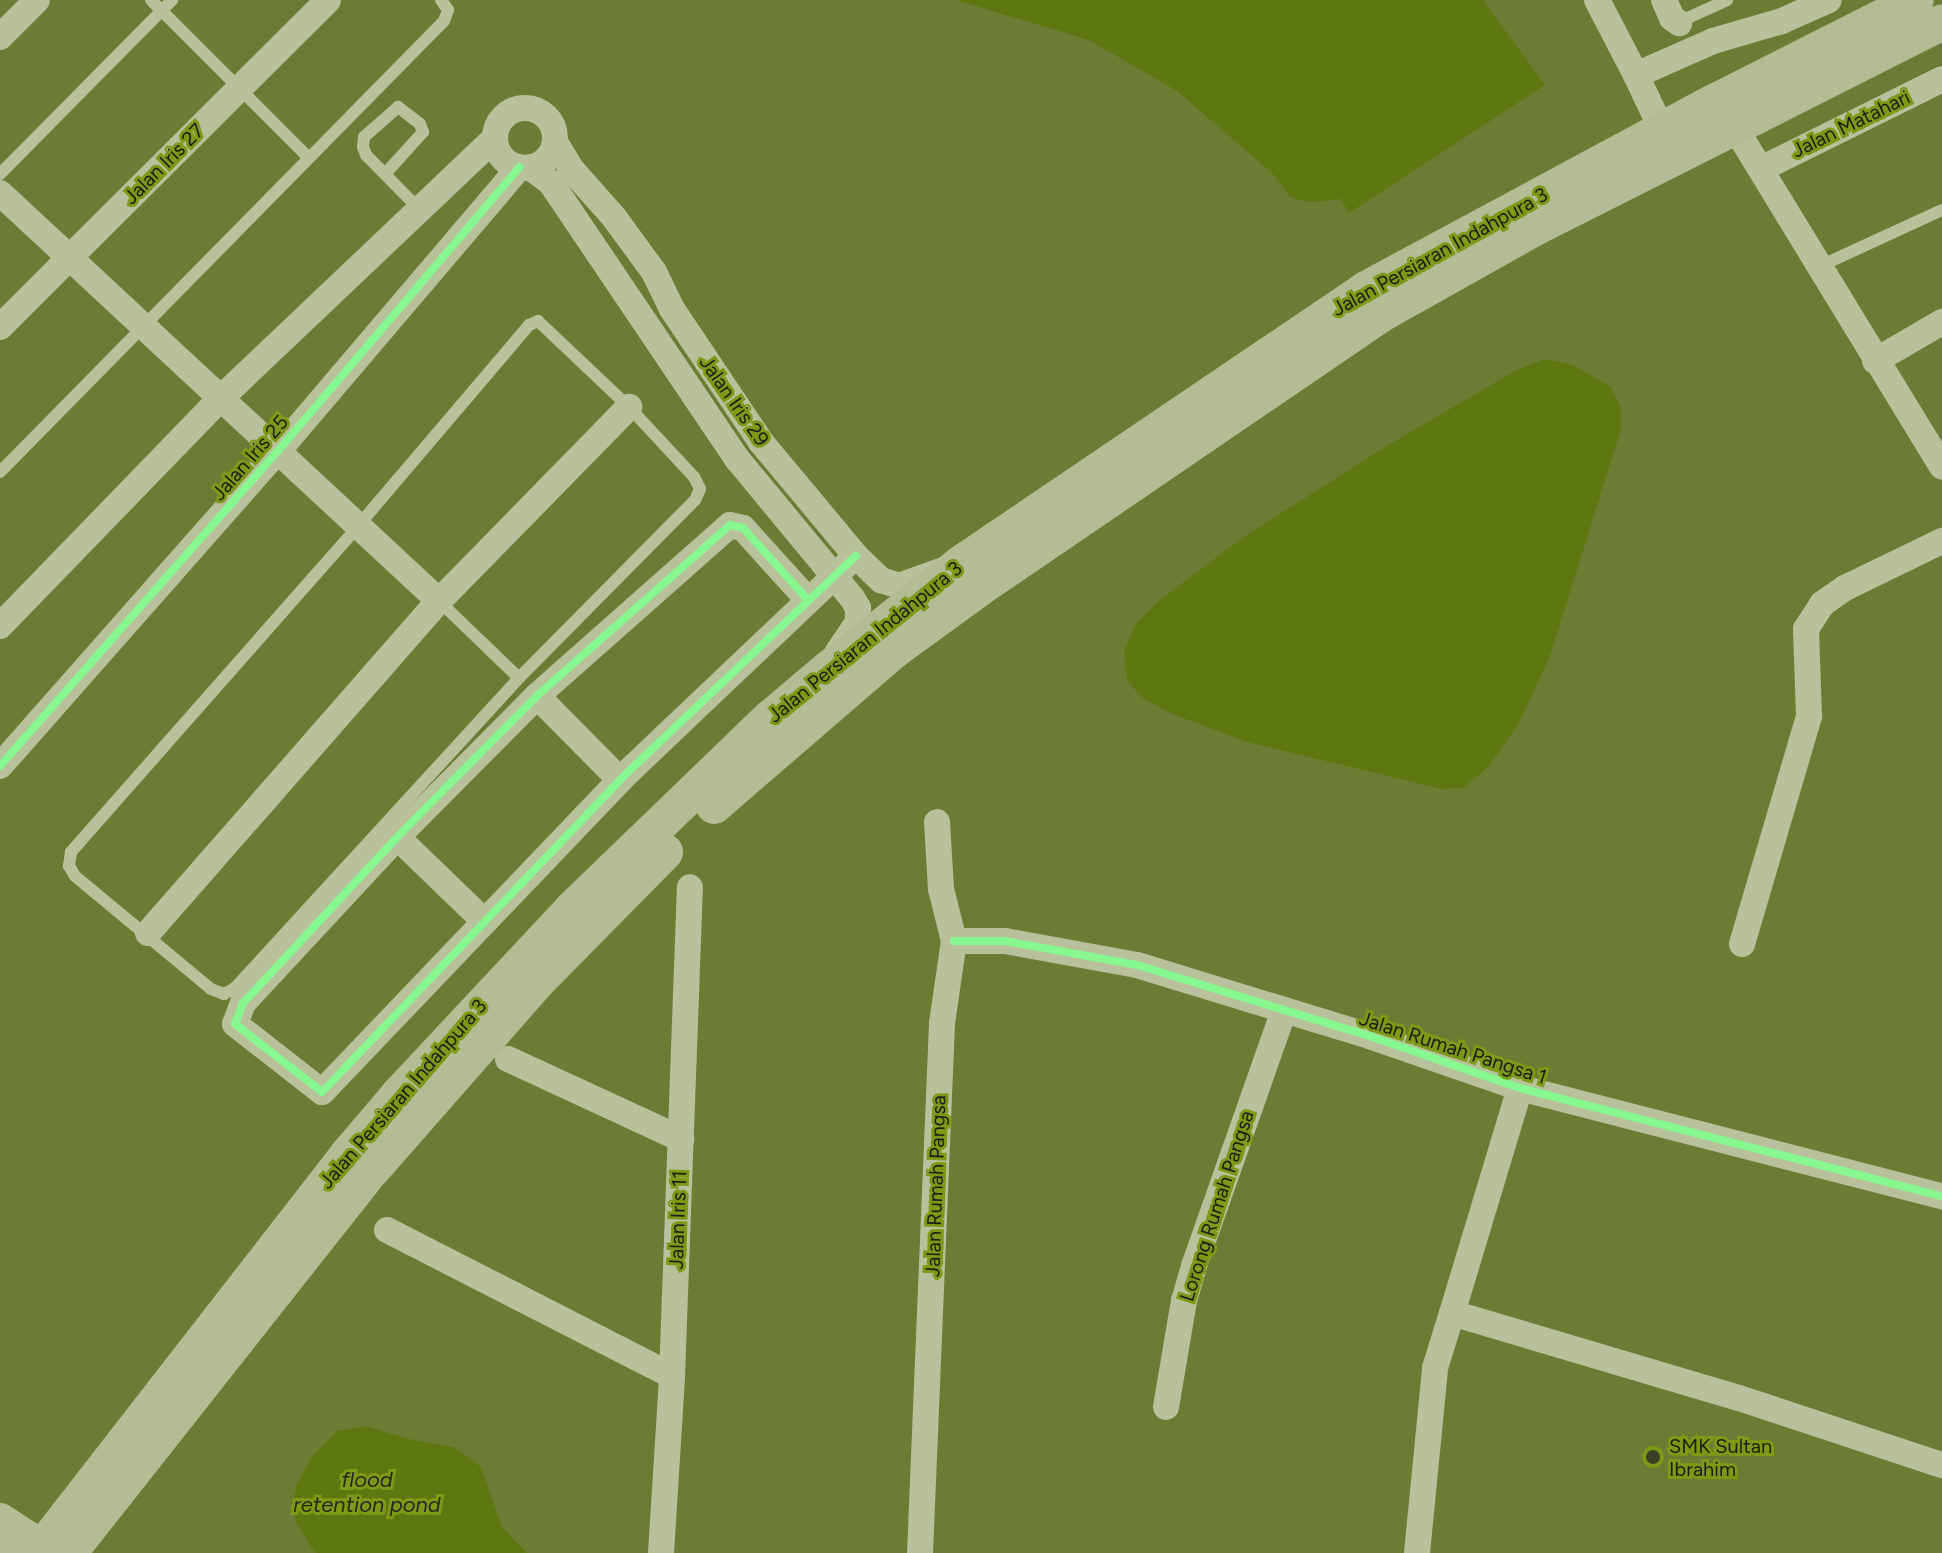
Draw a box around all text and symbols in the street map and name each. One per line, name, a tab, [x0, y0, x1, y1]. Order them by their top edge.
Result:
street label: Jalan Matahari	[1788, 85, 1914, 163]
street label: Jalan Iris 27	[119, 119, 209, 209]
street label: Jalan Persiaran Indahpura 3	[1328, 183, 1552, 321]
street label: Jalan Iris 29	[694, 351, 774, 451]
street label: Jalan Iris 25	[207, 411, 293, 505]
street label: Jalan Persiaran Indahpura 3	[763, 556, 967, 728]
street label: Jalan Persiaran Indahpura 3	[314, 994, 492, 1194]
street label: Jalan Rumah Pangsa 1	[1356, 1006, 1550, 1090]
street label: Jalan Rumah Pangsa	[921, 1095, 951, 1277]
street label: Lorong Rumah Pangsa	[1175, 1108, 1259, 1304]
street label: Jalan Iris 11	[664, 1170, 692, 1270]
place label: SMK Sultan Ibrahim	[1669, 1434, 1772, 1481]
marker: SMK Sultan Ibrahim	[1644, 1448, 1662, 1466]
water label: flood retention pond	[293, 1466, 441, 1518]

